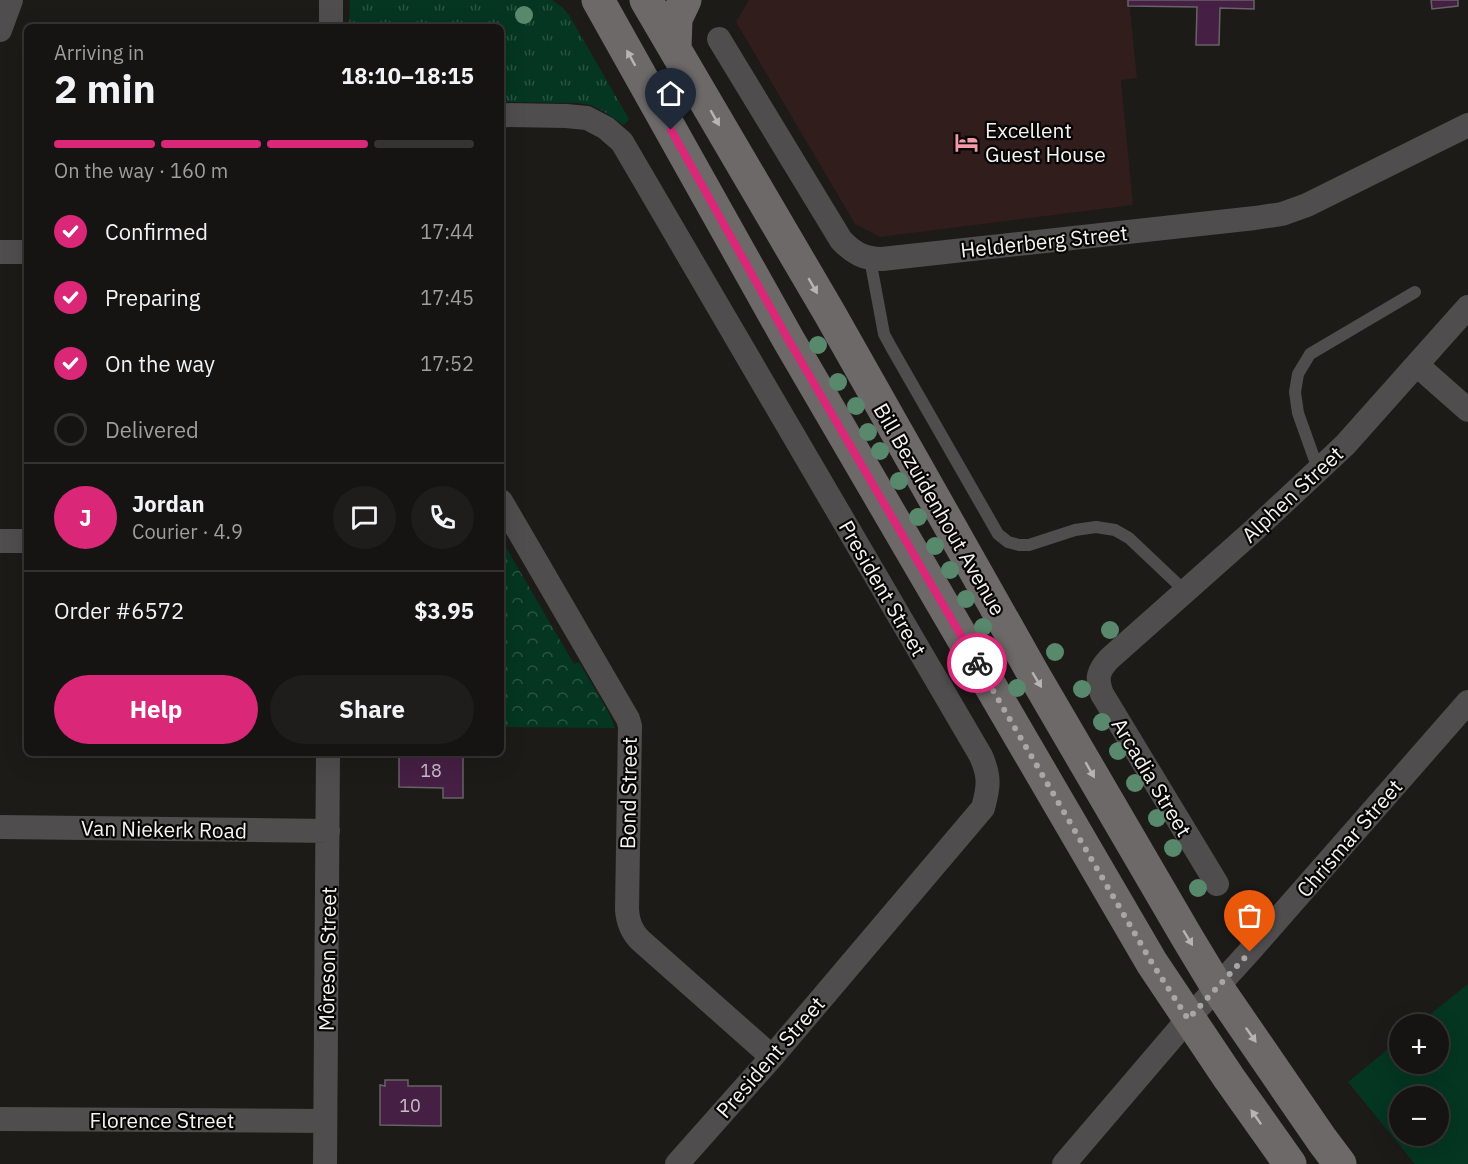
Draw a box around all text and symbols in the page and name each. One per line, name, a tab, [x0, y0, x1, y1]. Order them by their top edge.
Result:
text: Arriving in	[54, 39, 144, 66]
one-way arrow	[626, 49, 636, 66]
text: 18:10–18:15	[341, 61, 474, 90]
text: 2 min	[54, 63, 156, 114]
pin	[645, 68, 696, 130]
icon: home	[654, 77, 687, 110]
one-way arrow	[710, 110, 720, 127]
place label: Excellent Guest House	[985, 116, 1106, 168]
hotel icon: Excellent Guest House	[954, 129, 980, 155]
text: On the way · 160 m	[54, 157, 228, 184]
icon: check	[54, 215, 87, 248]
text: Confirmed	[105, 217, 208, 246]
text: 17:44	[420, 218, 474, 245]
street label: Helderberg Street	[959, 218, 1129, 264]
one-way arrow	[808, 278, 818, 295]
icon: check	[54, 281, 87, 314]
text: Preparing	[105, 283, 200, 312]
text: 17:45	[420, 284, 474, 311]
icon: check	[54, 347, 87, 380]
text: On the way	[105, 349, 215, 378]
text: 17:52	[420, 350, 474, 377]
street label: Bill Bezuidenhout Avenue	[868, 398, 1012, 620]
text: Delivered	[105, 415, 199, 444]
street label: Alphen Street	[1235, 440, 1349, 548]
button: chat	[333, 486, 396, 549]
button: phone	[411, 486, 474, 549]
text: Jordan	[132, 489, 205, 518]
text: J	[79, 503, 92, 532]
street label: President Street	[833, 515, 933, 661]
text: Courier · 4.9	[132, 518, 243, 545]
text: Order #6572	[54, 596, 184, 625]
text: $3.95	[414, 596, 474, 625]
courier	[947, 633, 1007, 693]
icon: bike	[961, 647, 994, 680]
one-way arrow	[1031, 672, 1042, 688]
button: Help	[54, 675, 258, 744]
button: Share	[270, 675, 474, 744]
street label: Arcadia Street	[1105, 712, 1199, 842]
street label: Bond Street	[613, 737, 643, 849]
house number: 18	[420, 759, 442, 782]
one-way arrow	[1085, 762, 1095, 779]
street label: Chrismar Street	[1290, 773, 1408, 903]
street label: Van Niekerk Road	[81, 814, 247, 844]
street label: Môreson Street	[312, 887, 342, 1031]
pin	[1224, 890, 1275, 952]
icon: bag	[1233, 899, 1266, 932]
one-way arrow	[1182, 930, 1192, 947]
street label: President Street	[709, 990, 831, 1124]
map controls	[1389, 1014, 1449, 1146]
button: +	[1389, 1014, 1449, 1074]
one-way arrow	[1245, 1027, 1257, 1043]
button: −	[1389, 1086, 1449, 1146]
house number: 10	[399, 1094, 421, 1117]
street label: Florence Street	[90, 1106, 234, 1134]
one-way arrow	[1250, 1109, 1262, 1125]

